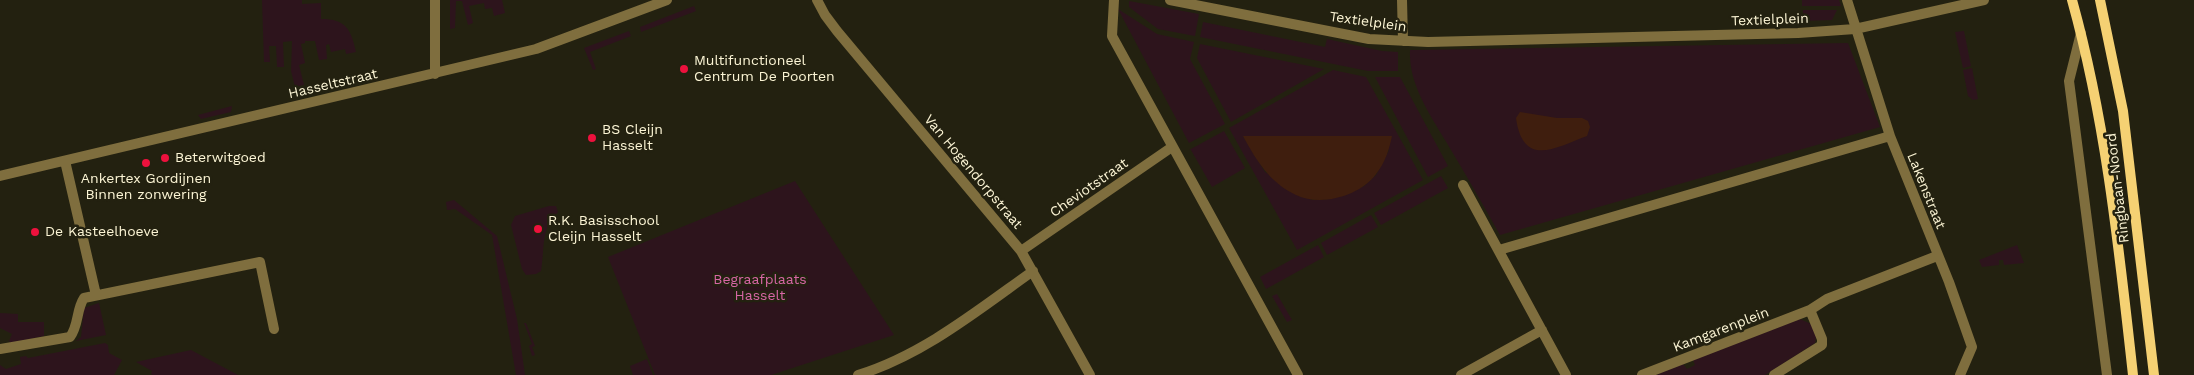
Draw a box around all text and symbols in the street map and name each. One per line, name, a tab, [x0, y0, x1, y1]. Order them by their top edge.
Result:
street label: Textielplein	[1328, 8, 1408, 36]
street label: Textielplein	[1731, 10, 1809, 30]
place label: Multifunctioneel Centrum De Poorten	[694, 53, 835, 85]
marker: Multifunctioneel Centrum De Poorten	[678, 63, 690, 75]
street label: Hasseltstraat	[287, 66, 379, 102]
street label: Van Hogendorpstraat	[920, 111, 1026, 233]
place label: BS Cleijn Hasselt	[602, 122, 663, 154]
marker: BS Cleijn Hasselt	[586, 132, 598, 144]
street label: Ringbaan-Noord	[2103, 132, 2133, 244]
place label: Beterwitgoed	[175, 150, 266, 166]
street label: Lakenstraat	[1903, 150, 1949, 232]
marker: Beterwitgoed	[159, 152, 171, 164]
street label: Cheviotstraat	[1047, 155, 1131, 221]
marker: Ankertex Gordijnen Binnen zonwering	[140, 157, 152, 169]
place label: Ankertex Gordijnen Binnen zonwering	[81, 171, 211, 203]
place label: R.K. Basisschool Cleijn Hasselt	[548, 213, 659, 246]
marker: R.K. Basisschool Cleijn Hasselt	[532, 223, 544, 235]
place label: De Kasteelhoeve	[45, 224, 159, 240]
marker: De Kasteelhoeve	[29, 226, 41, 238]
park label: Begraafplaats Hasselt	[713, 272, 807, 304]
street label: Kamgarenplein	[1671, 304, 1771, 356]

